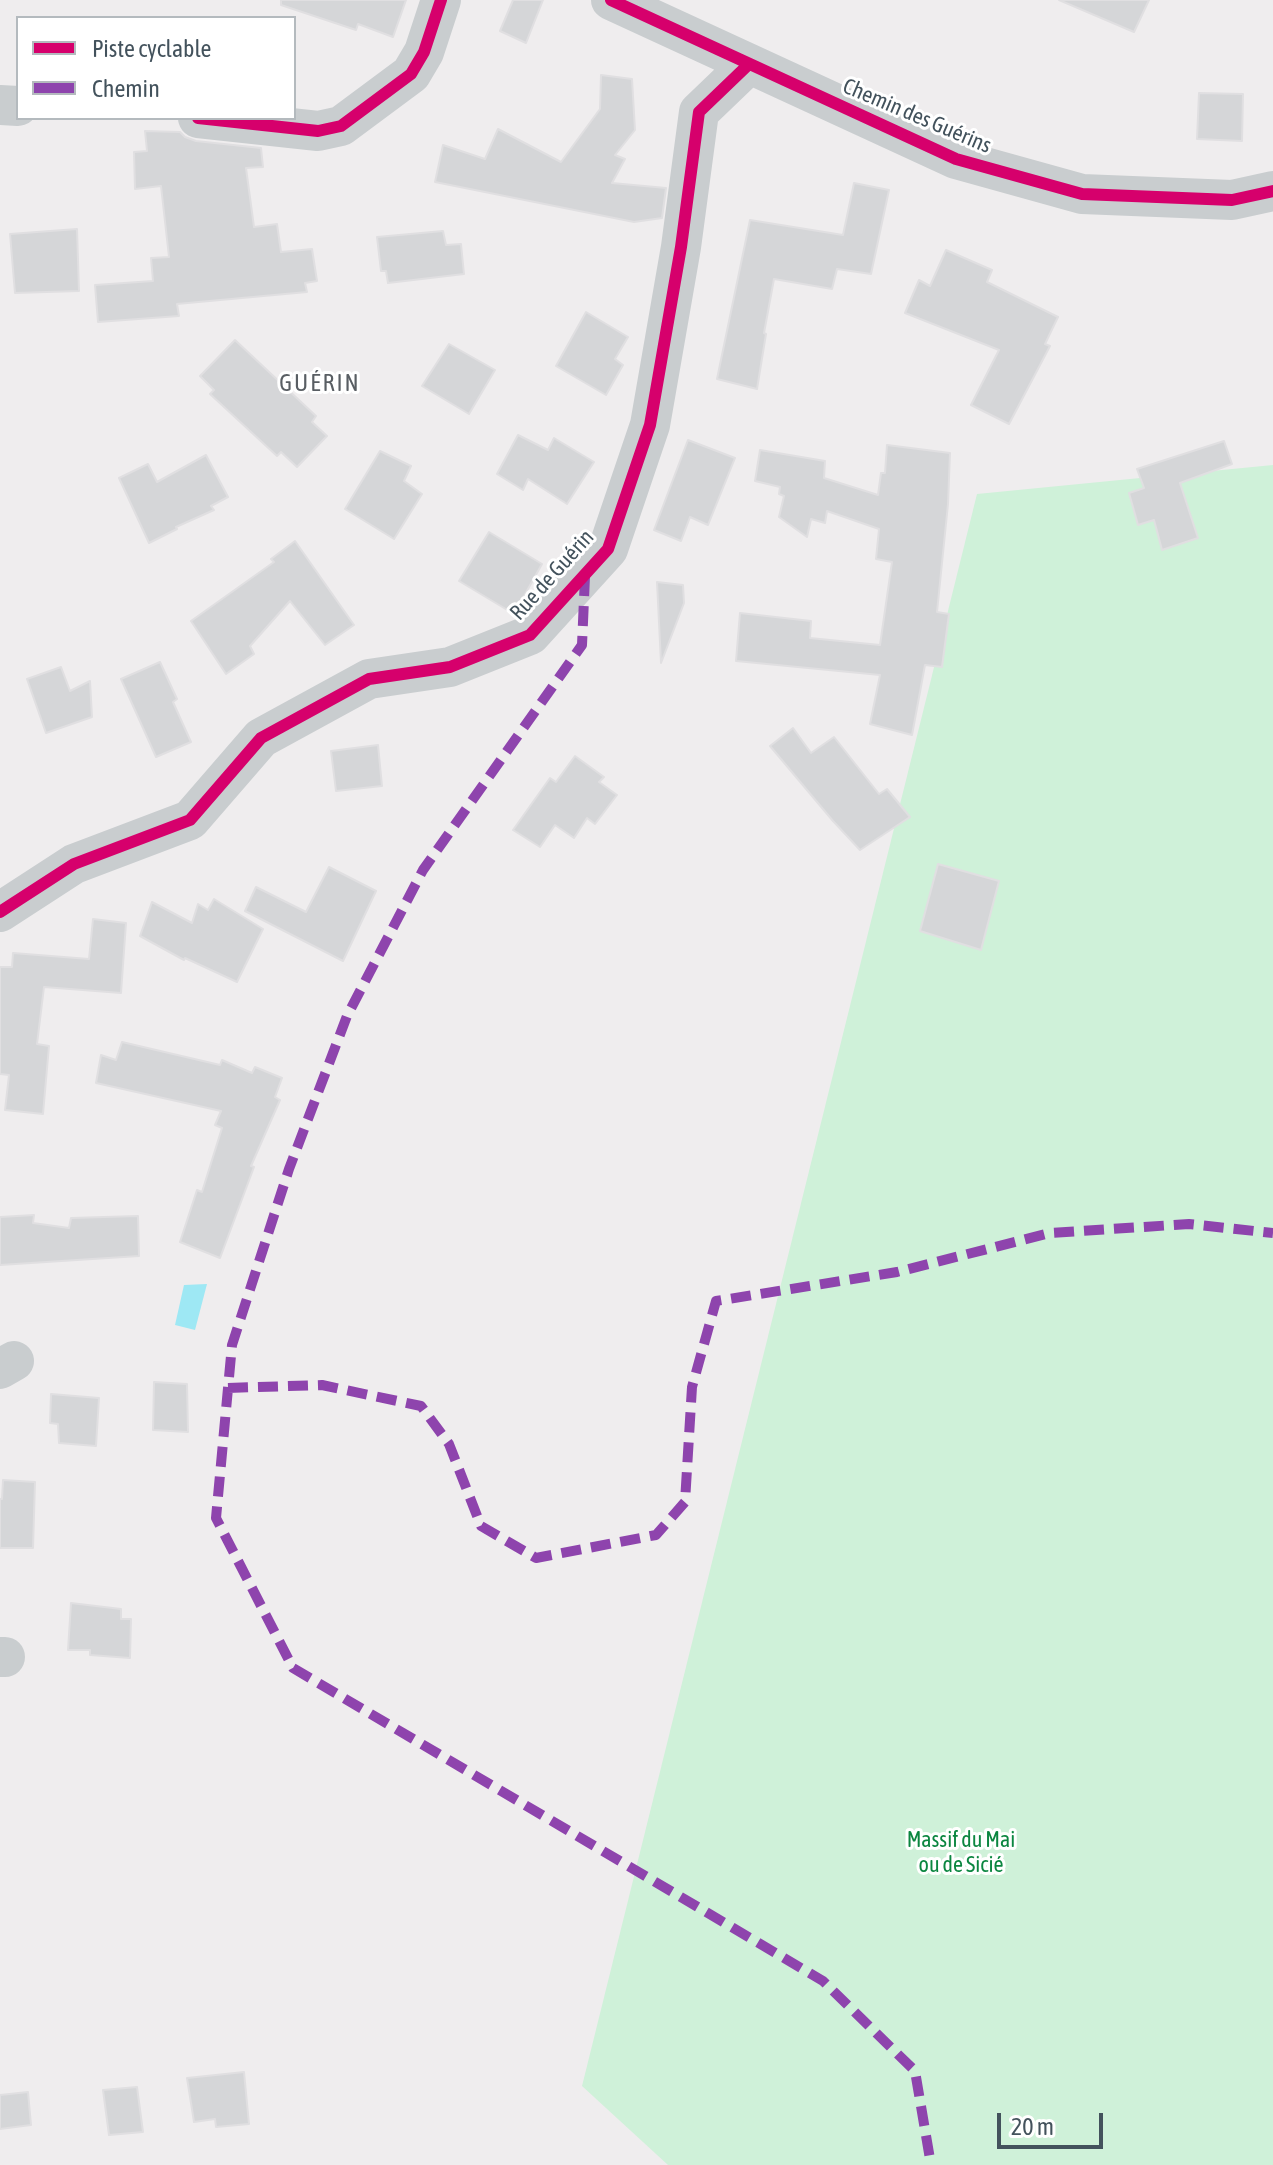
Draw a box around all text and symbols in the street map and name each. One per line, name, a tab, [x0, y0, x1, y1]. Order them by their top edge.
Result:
legend	[16, 16, 296, 120]
text: Piste cyclable	[92, 35, 211, 62]
street label: Chemin des Guérins	[839, 73, 995, 159]
text: Chemin	[92, 75, 160, 102]
district label: GUÉRIN	[279, 369, 361, 397]
street label: Rue de Guérin	[505, 524, 599, 626]
park label: Massif du Mai ou de Sicié	[907, 1827, 1015, 1878]
scale bar	[1001, 2097, 1107, 2147]
text: 20 m	[1011, 2113, 1054, 2140]

